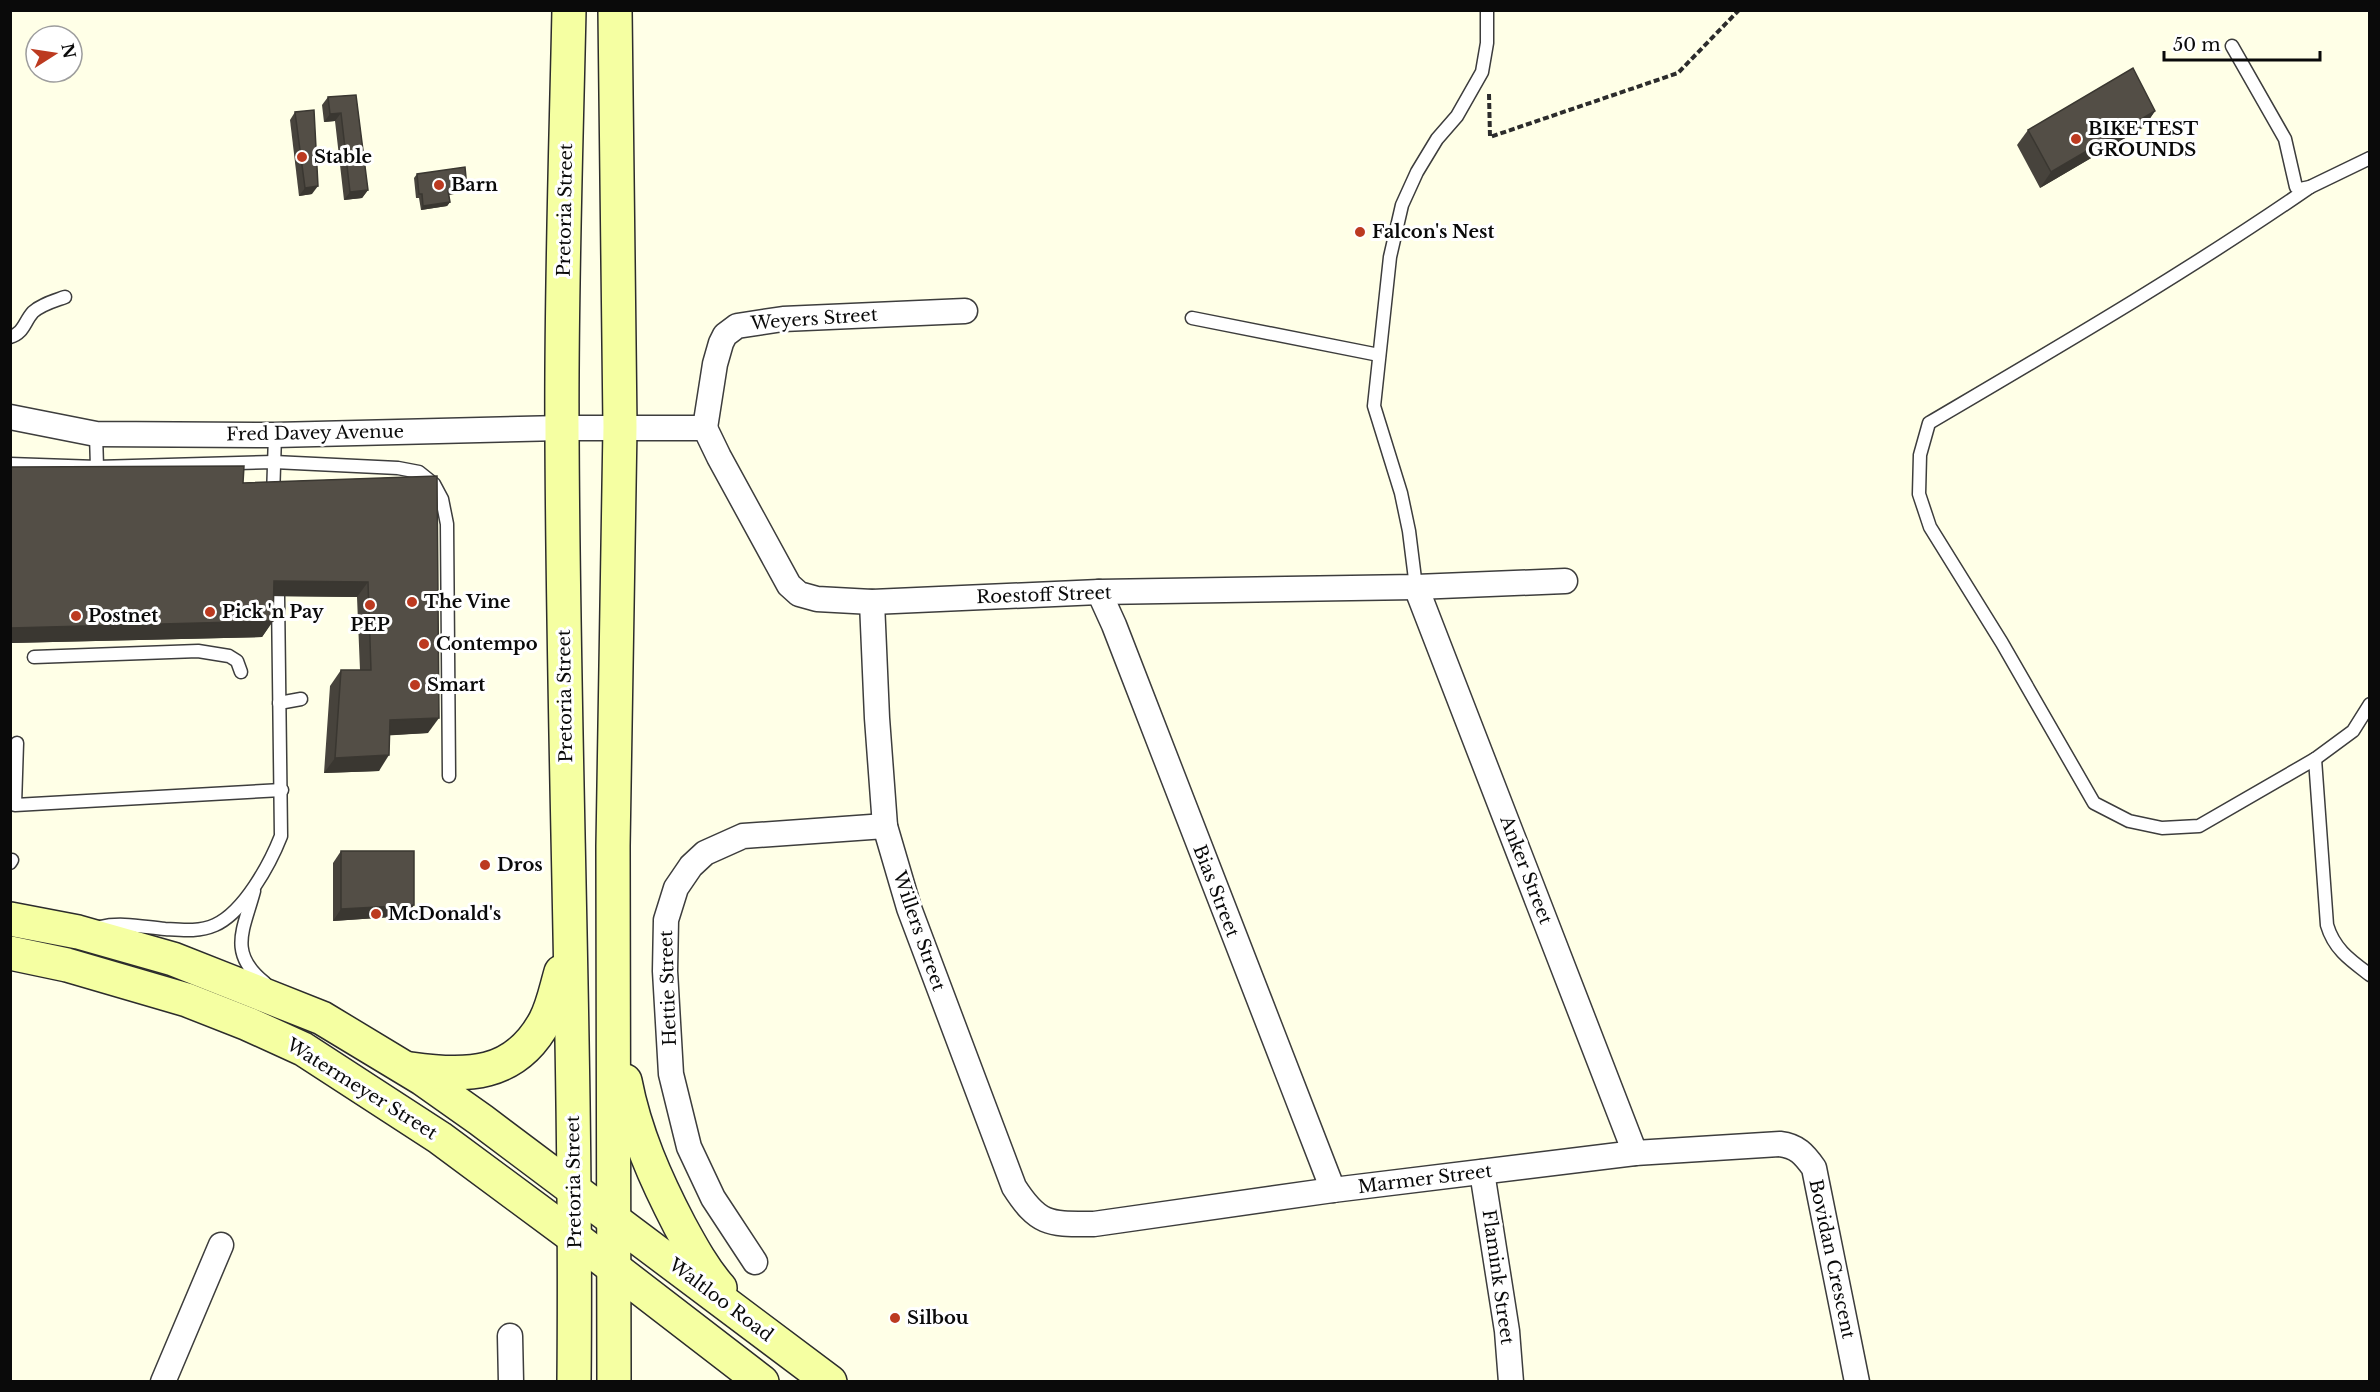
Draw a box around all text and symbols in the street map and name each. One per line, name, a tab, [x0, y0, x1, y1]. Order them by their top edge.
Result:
north arrow	[24, 24, 84, 84]
scale bar	[2164, 24, 2320, 62]
text: 50 m	[2173, 34, 2221, 56]
text: N	[57, 41, 80, 60]
place label: BIKE TEST GROUNDS	[2088, 118, 2198, 161]
marker: BIKE TEST GROUNDS	[2069, 132, 2083, 146]
street label: Pretoria Street	[553, 143, 577, 277]
place label: Stable	[314, 146, 372, 168]
marker: Stable	[295, 150, 309, 164]
place label: Barn	[451, 174, 498, 196]
marker: Barn	[432, 178, 446, 192]
place label: Falcon's Nest	[1372, 221, 1494, 243]
marker: Falcon's Nest	[1353, 225, 1367, 239]
street label: Weyers Street	[749, 304, 878, 334]
street label: Fred Davey Avenue	[226, 420, 404, 446]
street label: Roestoff Street	[976, 582, 1112, 608]
place label: The Vine	[424, 591, 511, 613]
marker: The Vine	[405, 595, 419, 609]
marker: PEP	[363, 598, 377, 612]
place label: Pick 'n Pay	[222, 601, 324, 623]
place label: Postnet	[88, 605, 158, 627]
marker: Pick 'n Pay	[203, 605, 217, 619]
marker: Postnet	[69, 609, 83, 623]
place label: PEP	[350, 614, 390, 636]
street label: Pretoria Street	[553, 629, 577, 763]
place label: Contempo	[436, 633, 538, 655]
marker: Contempo	[417, 637, 431, 651]
place label: Smart	[427, 674, 485, 696]
marker: Smart	[408, 678, 422, 692]
street label: Anker Street	[1495, 812, 1557, 928]
street label: Bias Street	[1188, 842, 1244, 941]
place label: Dros	[497, 854, 543, 876]
marker: Dros	[478, 858, 492, 872]
street label: Willers Street	[888, 867, 950, 994]
place label: McDonald's	[388, 903, 501, 925]
marker: McDonald's	[369, 907, 383, 921]
street label: Hettie Street	[655, 930, 681, 1046]
street label: Watermeyer Street	[282, 1033, 442, 1144]
street label: Pretoria Street	[562, 1115, 586, 1249]
street label: Marmer Street	[1357, 1160, 1494, 1198]
street label: Bovidan Crescent	[1804, 1177, 1860, 1341]
street label: Flamink Street	[1478, 1208, 1518, 1346]
street label: Waltloo Road	[664, 1253, 777, 1346]
place label: Silbou	[907, 1307, 969, 1329]
marker: Silbou	[888, 1311, 902, 1325]

